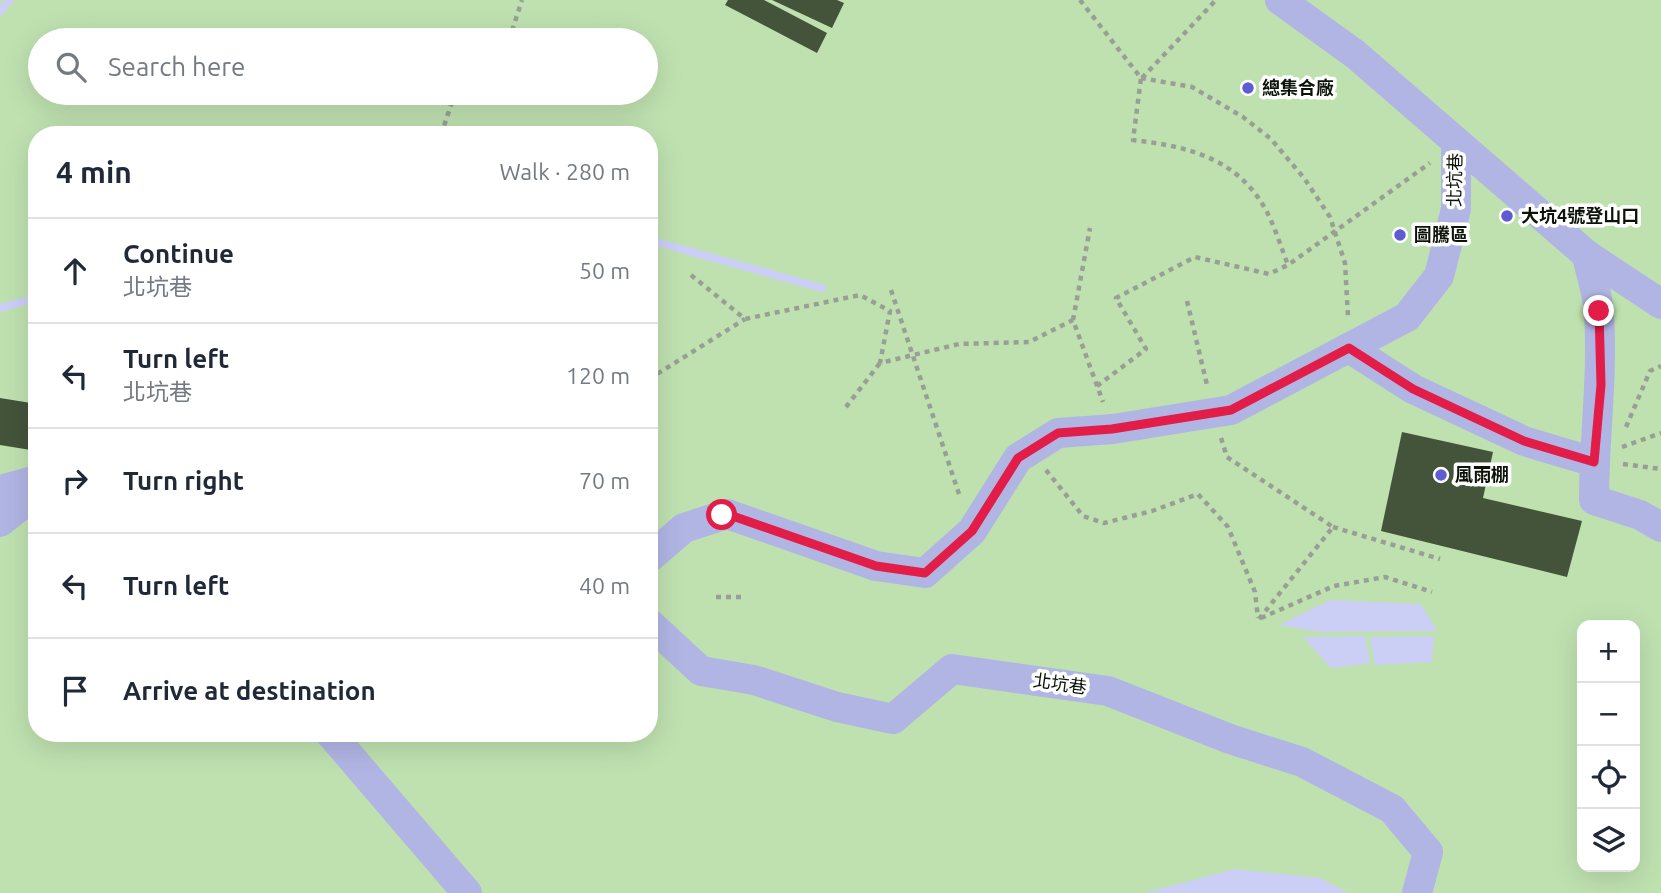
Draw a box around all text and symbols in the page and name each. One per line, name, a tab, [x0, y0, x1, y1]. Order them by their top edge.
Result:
search box	[28, 28, 658, 105]
icon: search	[52, 48, 90, 86]
text: Search here	[108, 52, 245, 81]
place label: 總集合廠	[1262, 77, 1334, 97]
marker: 總集合廠	[1240, 80, 1256, 96]
street label: 北坑巷	[1444, 153, 1464, 207]
text: 4 min	[56, 155, 132, 189]
text: Walk · 280 m	[499, 159, 630, 184]
place label: 大坑4號登山口	[1521, 205, 1639, 225]
marker: 大坑4號登山口	[1499, 208, 1515, 224]
place label: 圖騰區	[1414, 224, 1468, 244]
marker: 圖騰區	[1392, 227, 1408, 243]
text: Continue	[123, 239, 234, 268]
icon: ahead	[56, 252, 94, 290]
text: 50 m	[579, 258, 630, 283]
text: 北坑巷	[123, 274, 192, 299]
route end	[1583, 295, 1614, 326]
text: Turn left	[123, 344, 229, 373]
icon: left	[56, 357, 94, 395]
text: 120 m	[566, 363, 630, 388]
text: 北坑巷	[123, 379, 192, 404]
icon: right	[56, 462, 94, 500]
place label: 風雨棚	[1455, 464, 1509, 484]
text: Turn right	[123, 466, 244, 495]
marker: 風雨棚	[1433, 467, 1449, 483]
text: 70 m	[579, 468, 630, 493]
route start	[706, 499, 737, 530]
icon: left	[56, 567, 94, 605]
text: Turn left	[123, 571, 229, 600]
text: 40 m	[579, 573, 630, 598]
map controls	[1577, 620, 1640, 872]
button: +	[1577, 620, 1640, 683]
street label: 北坑巷	[1032, 669, 1088, 697]
icon: arrive	[56, 672, 94, 710]
text: Arrive at destination	[123, 676, 376, 705]
button: −	[1577, 683, 1640, 746]
button: locate	[1577, 746, 1640, 809]
button: layers	[1577, 809, 1640, 872]

